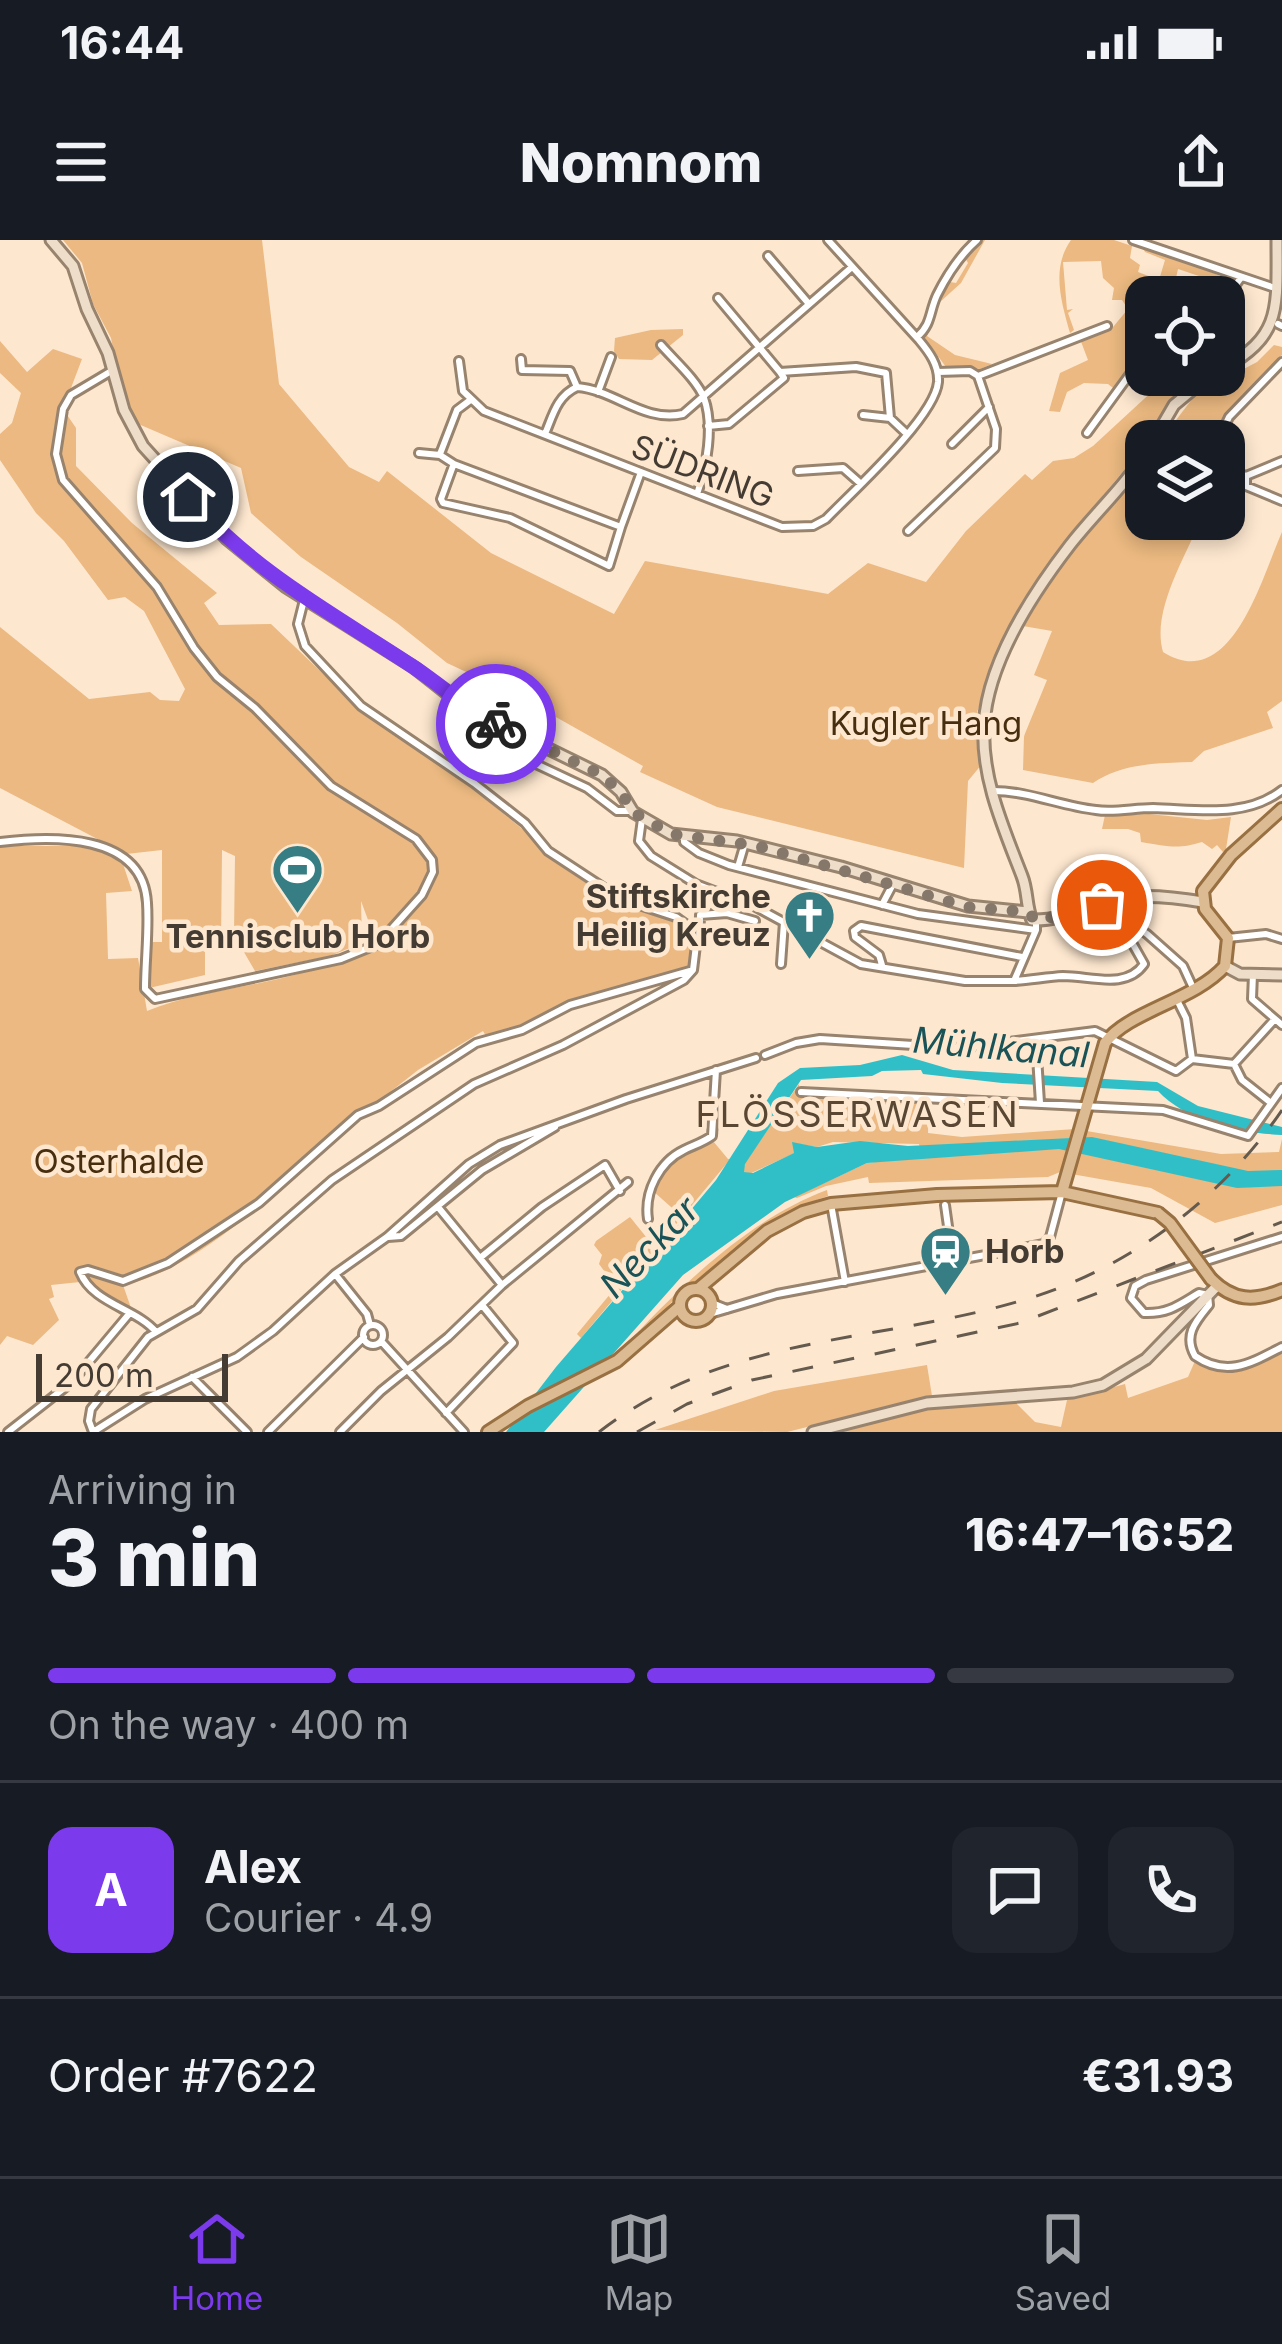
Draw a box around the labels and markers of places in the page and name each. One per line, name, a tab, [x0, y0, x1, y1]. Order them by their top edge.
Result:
pin	[137, 446, 239, 548]
sports icon: Tennisclub Horb	[270, 841, 326, 915]
pin	[1051, 854, 1153, 956]
place label: Stiftskirche Heilig Kreuz	[576, 876, 771, 954]
church icon: Stiftskirche Heilig Kreuz	[782, 887, 838, 961]
place label: Tennisclub Horb	[166, 916, 430, 956]
station icon: Horb	[918, 1223, 974, 1297]
place label: Horb	[985, 1231, 1065, 1271]

